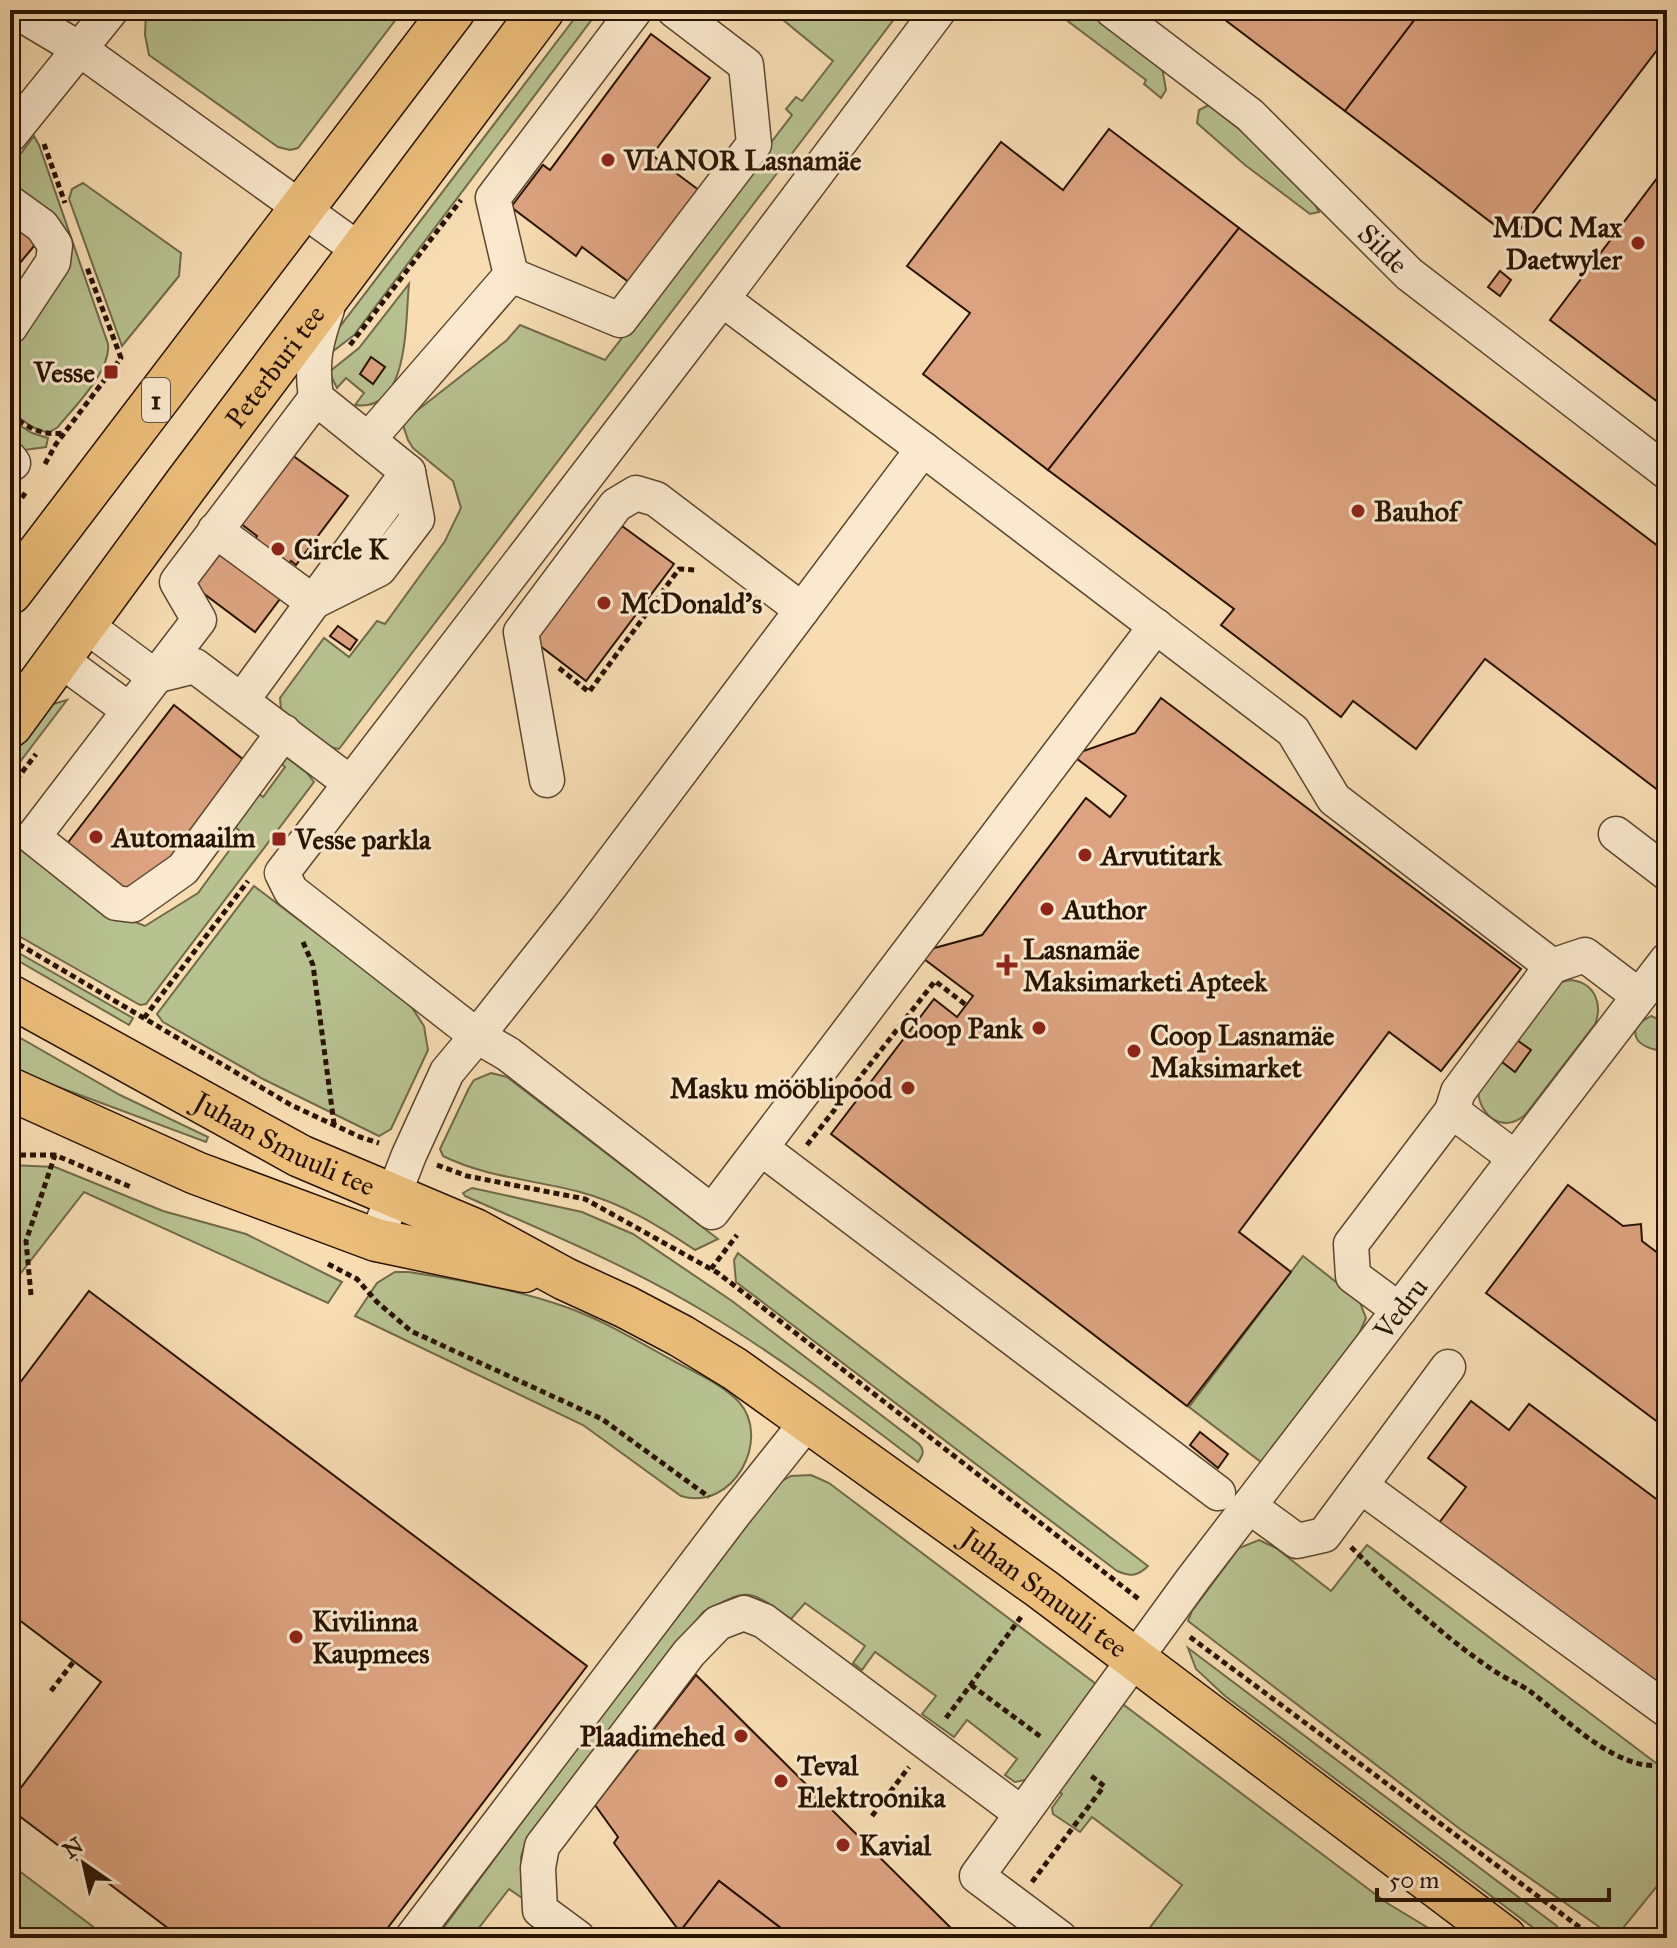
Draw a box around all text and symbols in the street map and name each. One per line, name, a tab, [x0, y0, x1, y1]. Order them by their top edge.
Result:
place label: VIANOR Lasnamäe	[623, 143, 862, 178]
marker: VIANOR Lasnamäe	[599, 151, 617, 169]
place label: MDC Max Daetwyler	[1493, 210, 1623, 277]
street label: Silde	[1350, 216, 1416, 281]
marker: MDC Max Daetwyler	[1629, 234, 1647, 252]
street label: Peterburi tee	[218, 298, 333, 435]
place label: Vesse	[33, 355, 95, 390]
marker: Vesse	[102, 363, 120, 381]
road number: 1	[142, 378, 170, 422]
place label: Bauhof	[1374, 494, 1463, 529]
marker: Bauhof	[1349, 502, 1367, 520]
place label: Circle K	[294, 532, 389, 567]
marker: Circle K	[269, 540, 287, 558]
place label: McDonald's	[620, 586, 762, 621]
marker: McDonald's	[595, 594, 613, 612]
place label: Automaailm	[110, 820, 256, 855]
place label: Vesse parkla	[294, 822, 432, 857]
marker: Automaailm	[87, 828, 105, 846]
marker: Vesse parkla	[270, 830, 288, 848]
place label: Arvutitark	[1099, 838, 1223, 873]
marker: Arvutitark	[1076, 846, 1094, 864]
place label: Author	[1061, 892, 1147, 927]
marker: Author	[1038, 900, 1056, 918]
place label: Lasnamäe Maksimarketi Apteek	[1023, 932, 1268, 999]
marker: Lasnamäe Maksimarketi Apteek	[998, 956, 1016, 974]
place label: Coop Pank	[900, 1011, 1024, 1046]
place label: Coop Lasnamäe Maksimarket	[1150, 1018, 1335, 1085]
marker: Coop Pank	[1030, 1019, 1048, 1037]
marker: Coop Lasnamäe Maksimarket	[1125, 1042, 1143, 1060]
place label: Masku mööblipood	[670, 1071, 893, 1106]
marker: Masku mööblipood	[899, 1079, 917, 1097]
street label: Juhan Smuuli tee	[185, 1083, 380, 1204]
street label: Vedru	[1365, 1270, 1436, 1347]
street label: Juhan Smuuli tee	[952, 1518, 1135, 1665]
place label: Kivilinna Kaupmees	[312, 1604, 429, 1671]
marker: Kivilinna Kaupmees	[287, 1628, 305, 1646]
place label: Plaadimehed	[580, 1719, 726, 1754]
marker: Plaadimehed	[732, 1727, 750, 1745]
place label: Teval Elektroonika	[797, 1748, 947, 1815]
marker: Teval Elektroonika	[772, 1772, 790, 1790]
north arrow	[44, 1824, 124, 1904]
place label: Kavial	[859, 1828, 932, 1863]
text: N	[58, 1831, 89, 1864]
marker: Kavial	[834, 1836, 852, 1854]
scale bar	[1377, 1852, 1609, 1902]
text: 50 m	[1389, 1865, 1439, 1895]

